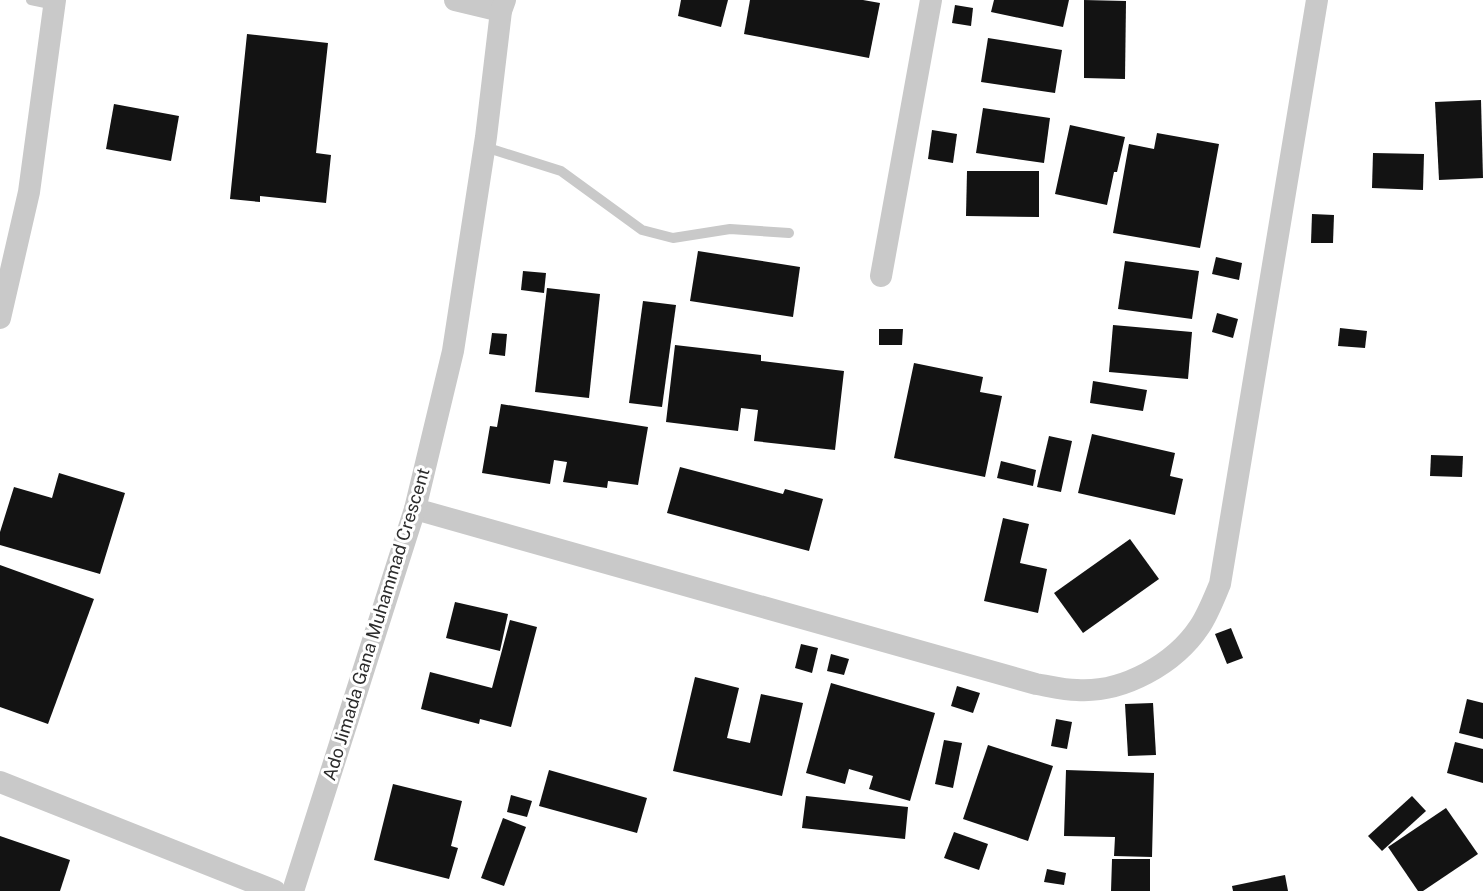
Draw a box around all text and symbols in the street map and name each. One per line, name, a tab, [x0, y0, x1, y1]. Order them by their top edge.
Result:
street label: Ado Jimada Gana Muhammad Crescent	[318, 465, 434, 783]

